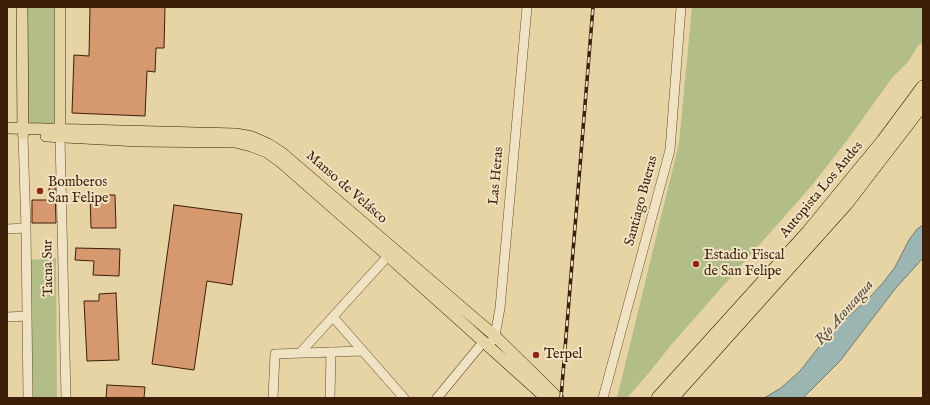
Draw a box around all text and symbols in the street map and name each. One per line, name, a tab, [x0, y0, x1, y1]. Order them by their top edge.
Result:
street label: Autopista Los Andes	[777, 138, 867, 242]
street label: Las Heras	[486, 146, 508, 206]
street label: Manso de Velásco	[302, 148, 390, 228]
street label: Santiago Bueras	[622, 154, 662, 248]
place label: Bomberos San Felipe	[48, 175, 109, 208]
marker: Bomberos San Felipe	[35, 186, 45, 196]
street label: Tacna Sur	[40, 239, 58, 297]
place label: Estadio Fiscal de San Felipe	[704, 248, 785, 280]
marker: Estadio Fiscal de San Felipe	[691, 259, 701, 269]
water label: Río Aconcagua	[812, 277, 878, 349]
place label: Terpel	[544, 347, 582, 363]
marker: Terpel	[531, 350, 541, 360]

